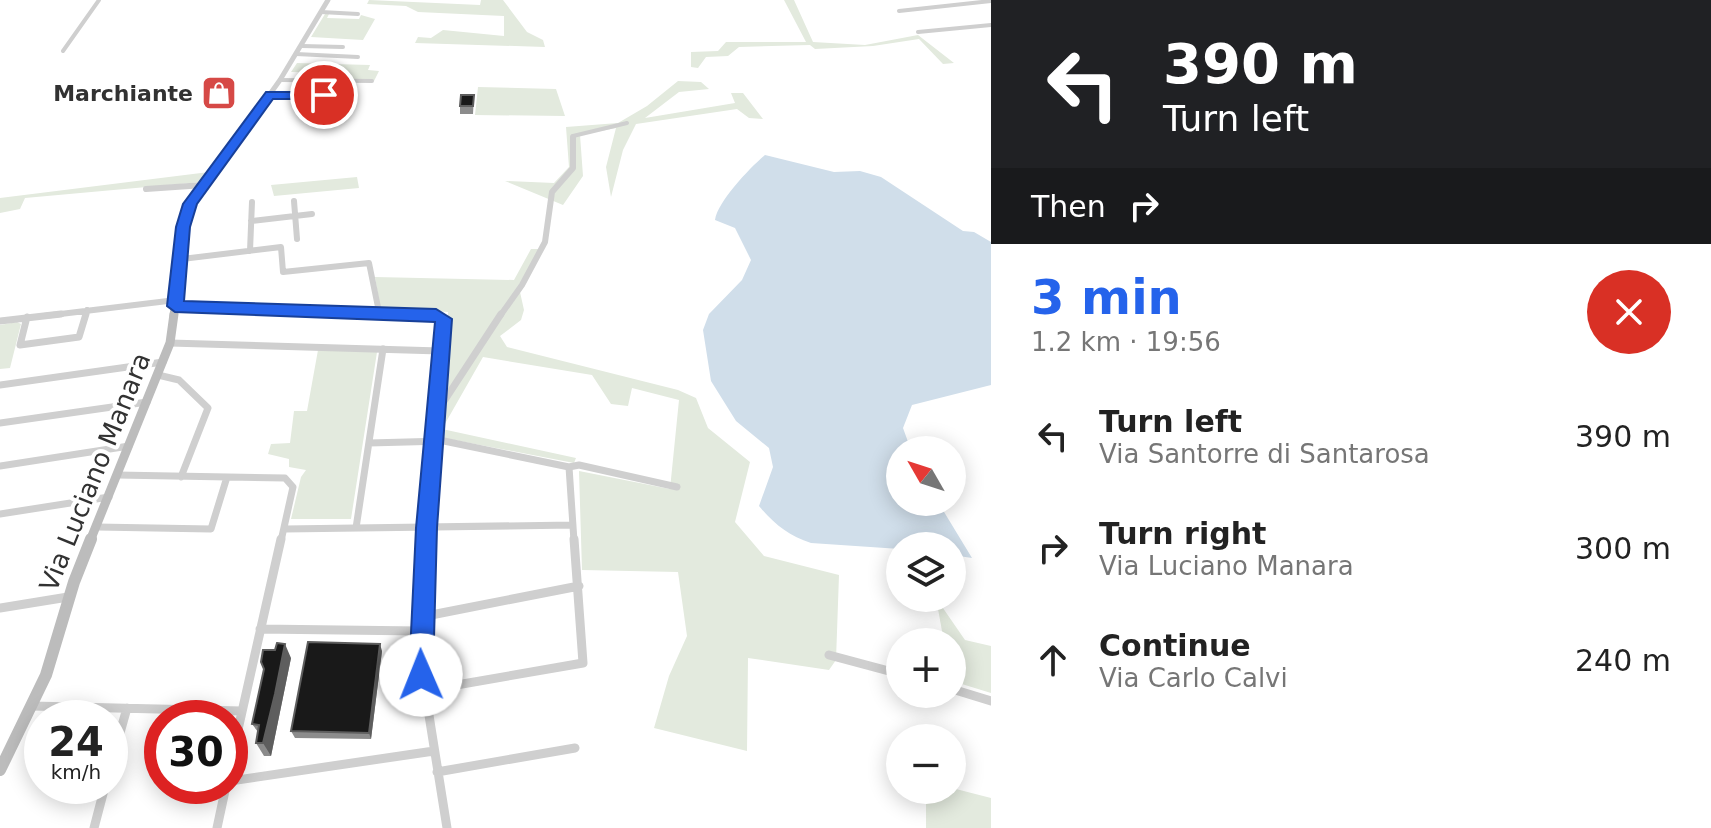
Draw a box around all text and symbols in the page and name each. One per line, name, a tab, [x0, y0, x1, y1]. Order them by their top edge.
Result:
text: 390 m	[1163, 31, 1358, 96]
icon: left	[1031, 32, 1135, 136]
pin	[290, 61, 358, 129]
icon: arrive	[302, 73, 346, 117]
shop icon: Marchiante	[200, 74, 238, 112]
place label: Marchiante	[53, 81, 193, 106]
text: Turn left	[1163, 98, 1309, 139]
icon: right	[1122, 184, 1166, 228]
text: Then	[1031, 189, 1106, 224]
text: 3 min	[1031, 269, 1182, 325]
button: close	[1587, 270, 1671, 354]
text: 1.2 km · 19:56	[1031, 327, 1221, 357]
street label: Via Luciano Manara	[33, 348, 157, 596]
text: Turn left	[1099, 404, 1242, 439]
icon: left	[1031, 414, 1075, 458]
text: 390 m	[1575, 419, 1671, 454]
north arrow	[886, 436, 966, 516]
map controls	[886, 436, 966, 804]
text: Via Santorre di Santarosa	[1099, 439, 1430, 469]
text: Turn right	[1099, 516, 1266, 551]
icon: right	[1031, 526, 1075, 570]
text: 300 m	[1575, 531, 1671, 566]
button: layers	[886, 532, 966, 612]
text: Via Luciano Manara	[1099, 551, 1354, 581]
button: +	[886, 628, 966, 708]
text: Continue	[1099, 628, 1251, 663]
position arrow	[379, 633, 463, 717]
icon: ahead	[1031, 638, 1075, 682]
text: 240 m	[1575, 643, 1671, 678]
text: Via Carlo Calvi	[1099, 663, 1288, 693]
speed limit sign: 30	[144, 700, 248, 804]
text: 24	[48, 719, 104, 765]
button: −	[886, 724, 966, 804]
text: km/h	[51, 760, 101, 784]

